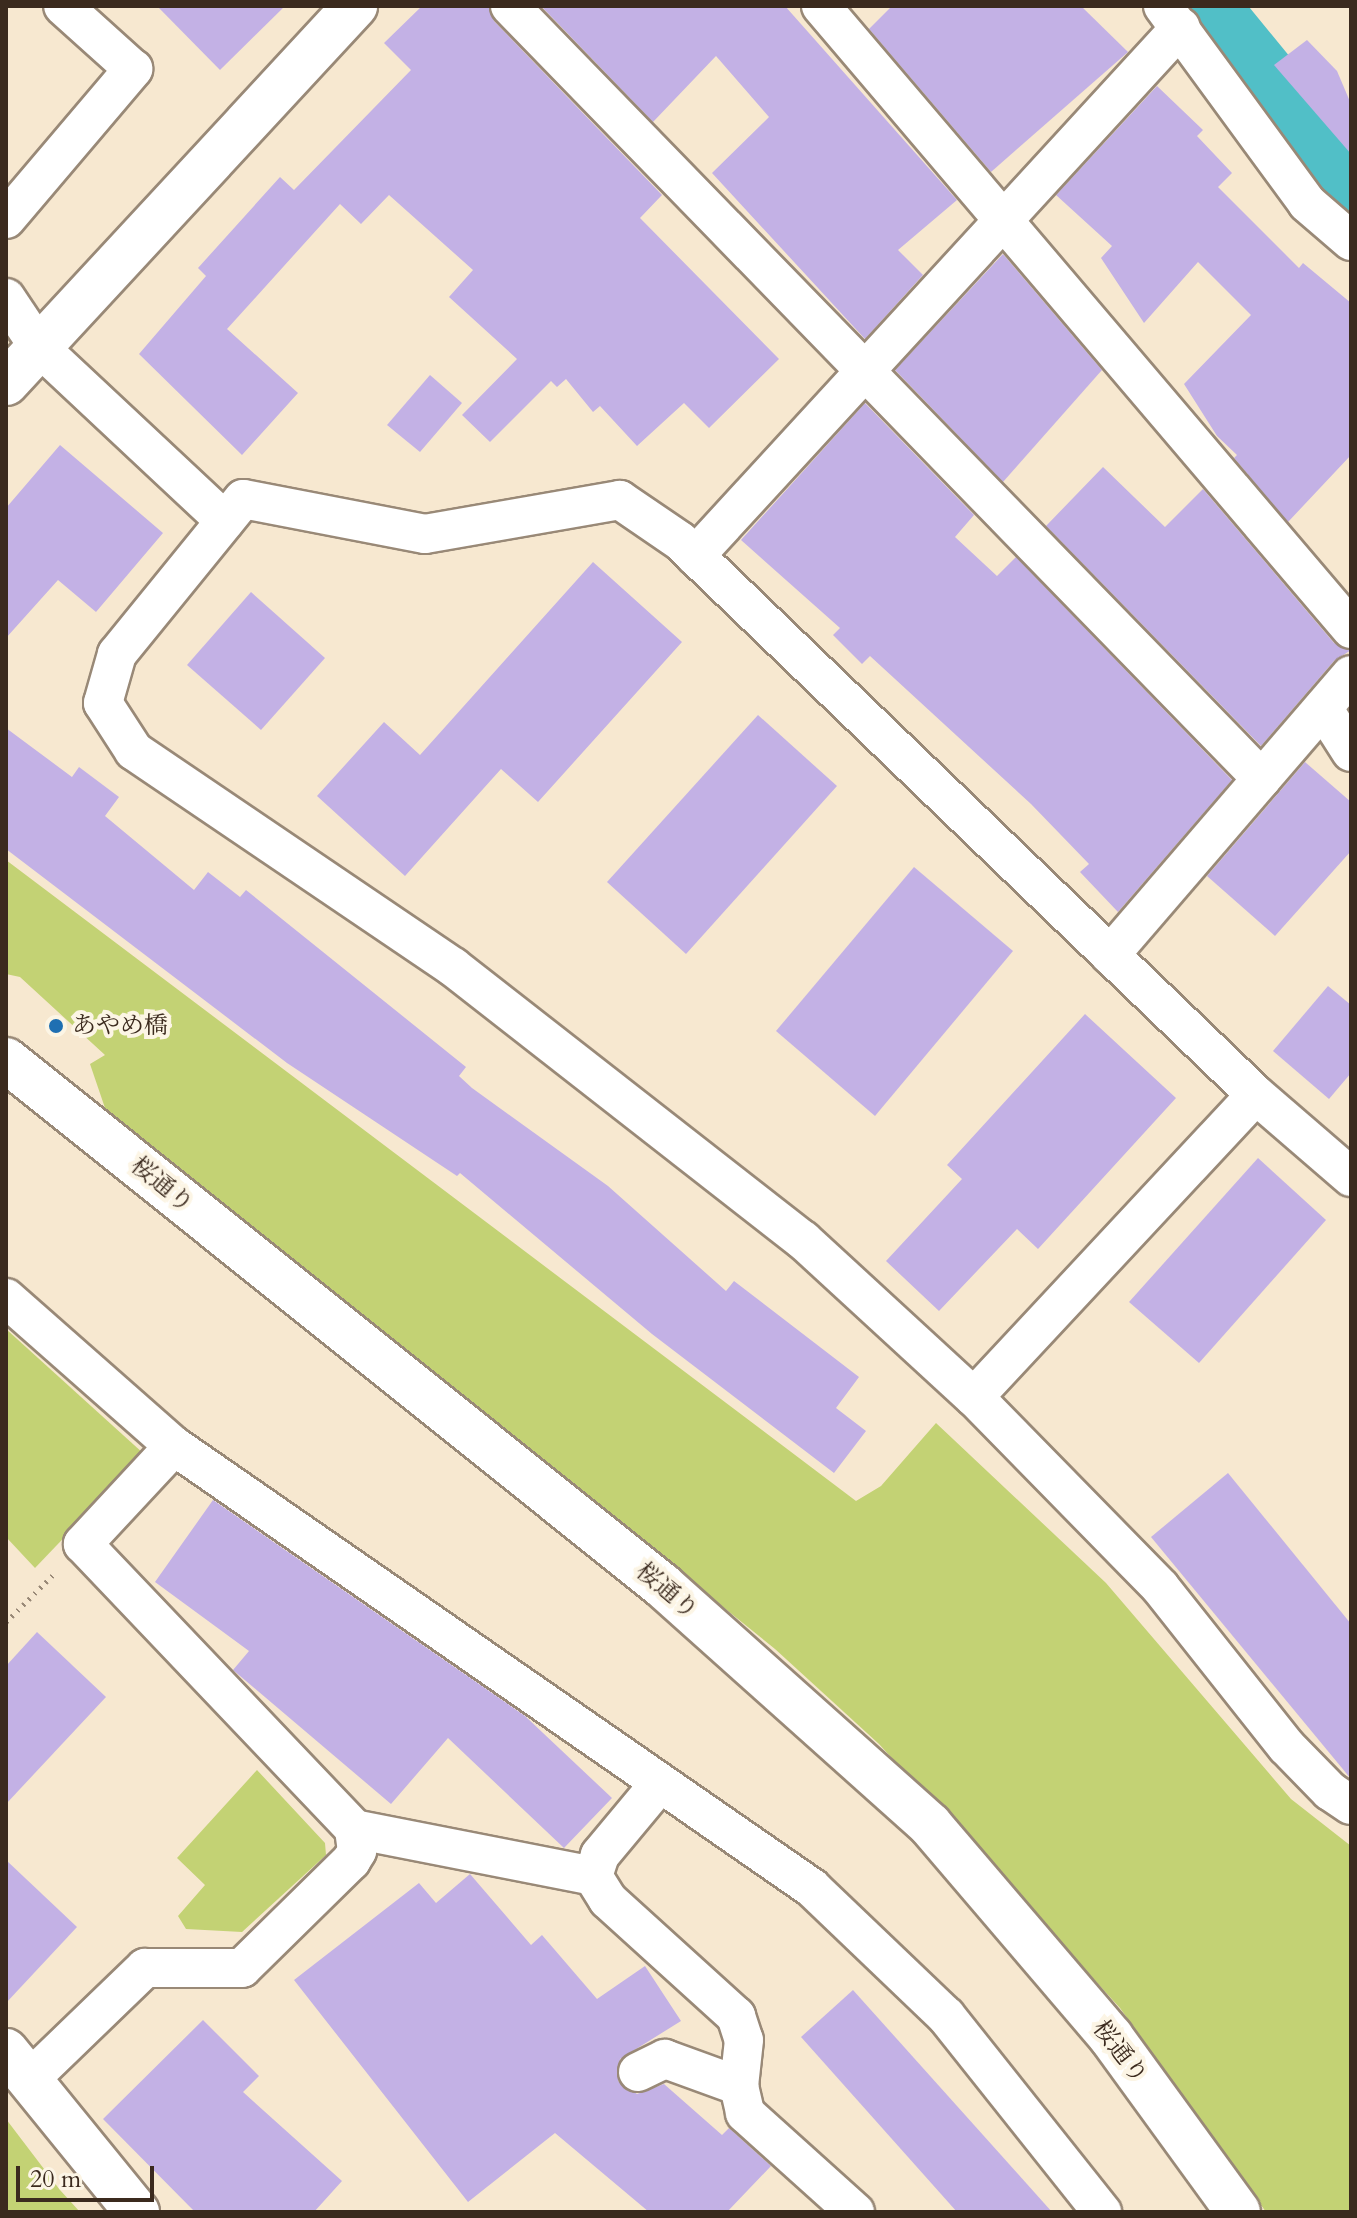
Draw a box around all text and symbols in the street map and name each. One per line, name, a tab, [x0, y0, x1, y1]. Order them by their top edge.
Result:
place label: あやめ橋	[72, 1012, 168, 1040]
marker: あやめ橋	[47, 1017, 65, 1035]
street label: 桜通り	[125, 1151, 199, 1219]
street label: 桜通り	[630, 1557, 704, 1625]
street label: 桜通り	[1086, 2015, 1154, 2089]
scale bar	[20, 2150, 158, 2200]
text: 20 m	[30, 2163, 81, 2196]

